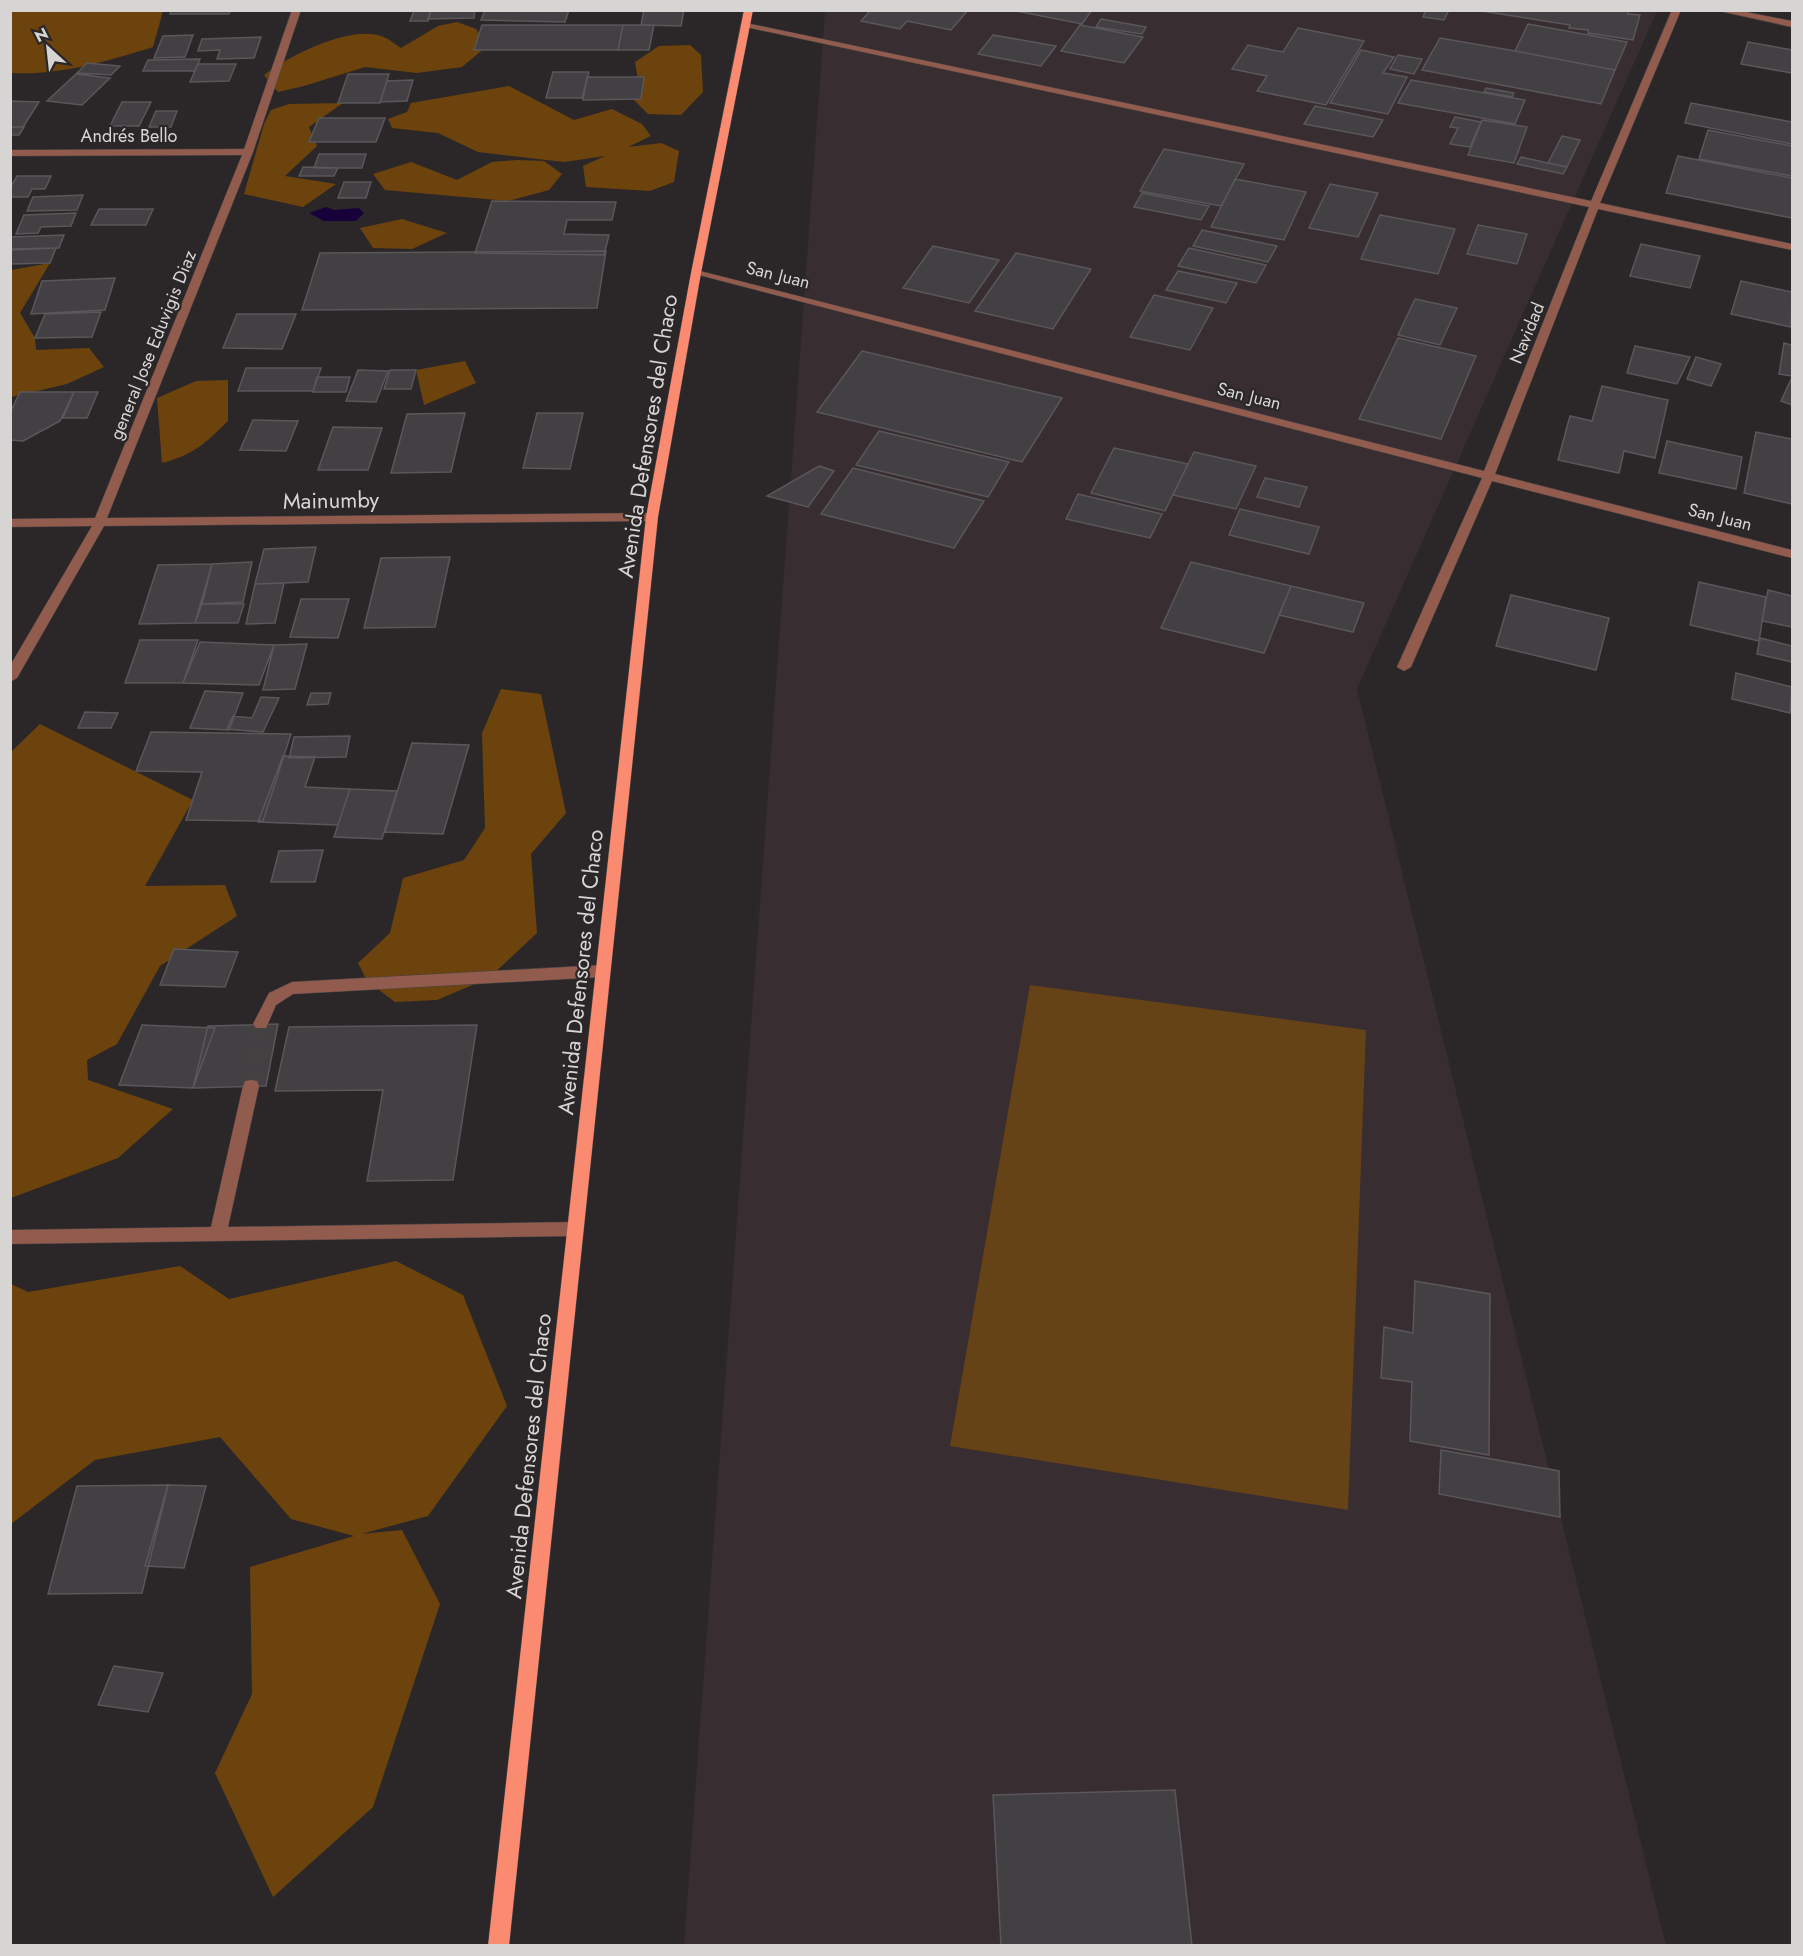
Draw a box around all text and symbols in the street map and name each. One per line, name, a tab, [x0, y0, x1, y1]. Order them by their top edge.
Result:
north arrow	[18, 18, 78, 78]
text: N	[31, 22, 52, 48]
street label: Andrés Bello	[81, 123, 178, 149]
street label: general Jose Eduvigis Diaz	[103, 246, 203, 444]
street label: San Juan	[743, 254, 813, 296]
street label: Avenida Defensores del Chaco	[609, 292, 685, 580]
street label: Navidad	[1503, 298, 1551, 368]
street label: San Juan	[1214, 375, 1284, 417]
street label: Mainumby	[283, 483, 380, 517]
street label: San Juan	[1685, 496, 1755, 538]
street label: Avenida Defensores del Chaco	[549, 828, 611, 1116]
street label: Avenida Defensores del Chaco	[497, 1312, 559, 1600]

